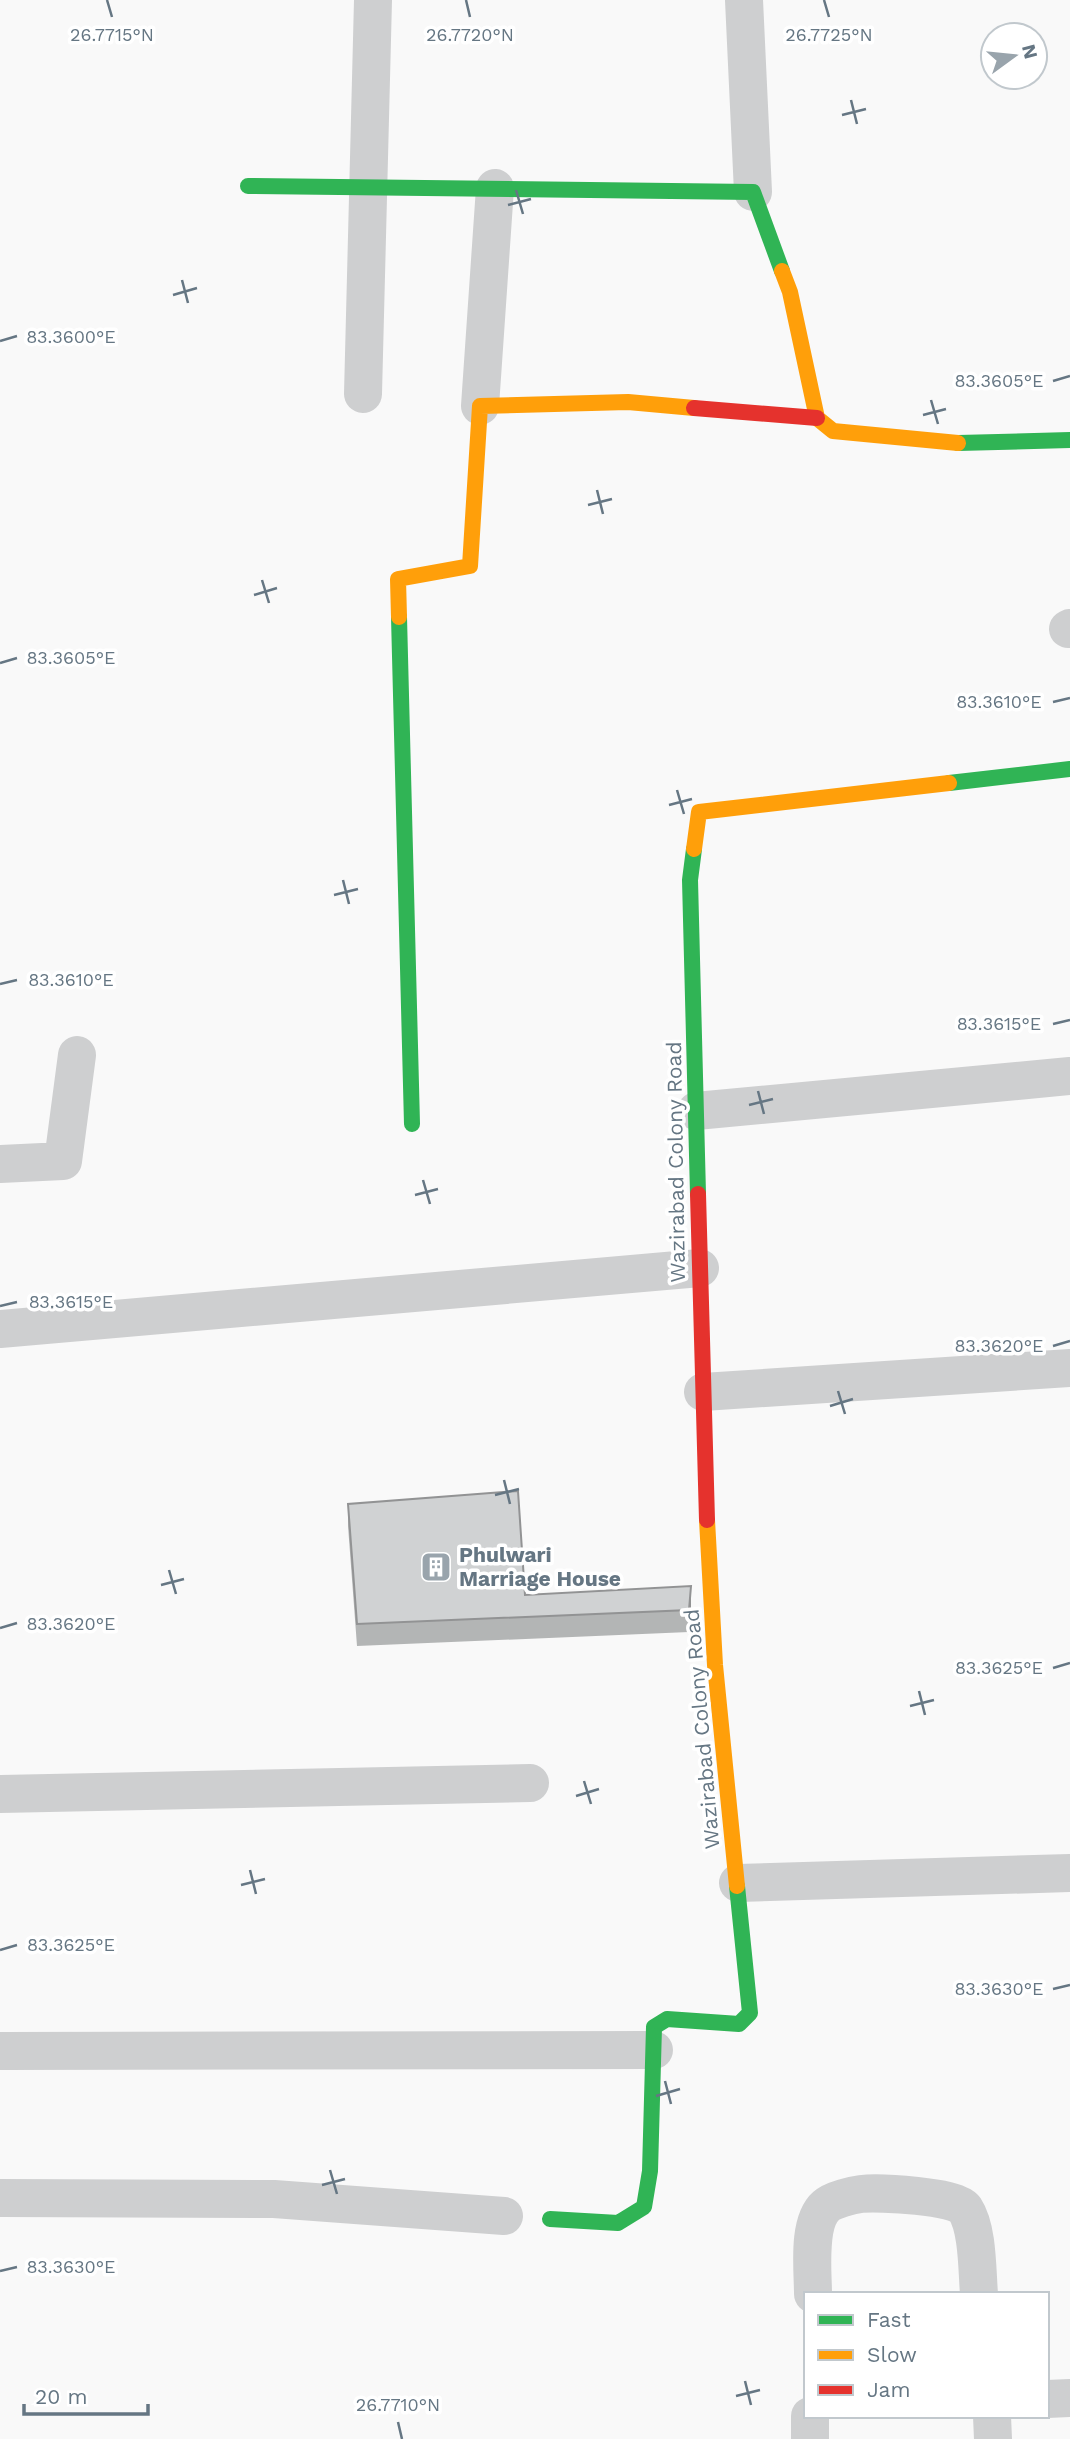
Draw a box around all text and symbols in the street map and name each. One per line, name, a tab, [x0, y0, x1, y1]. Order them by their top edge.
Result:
north arrow	[979, 21, 1049, 91]
text: 26.7715°N	[70, 24, 154, 45]
text: 26.7720°N	[426, 24, 514, 45]
text: 26.7725°N	[785, 24, 873, 45]
text: N	[1017, 42, 1043, 62]
text: 83.3600°E	[26, 326, 116, 347]
text: 83.3605°E	[955, 370, 1043, 391]
text: 83.3605°E	[27, 647, 115, 668]
text: 83.3610°E	[956, 691, 1042, 712]
text: 83.3610°E	[28, 969, 114, 990]
text: 83.3615°E	[957, 1013, 1041, 1034]
street label: Wazirabad Colony Road	[661, 1041, 690, 1283]
text: 83.3615°E	[29, 1291, 113, 1312]
text: 83.3620°E	[955, 1335, 1043, 1356]
place label: Phulwari Marriage House	[459, 1542, 621, 1591]
building icon: Phulwari Marriage House	[419, 1550, 453, 1584]
street label: Wazirabad Colony Road	[679, 1608, 724, 1850]
text: 83.3620°E	[27, 1613, 115, 1634]
text: 83.3625°E	[955, 1657, 1043, 1678]
text: 83.3625°E	[27, 1934, 115, 1955]
text: 83.3630°E	[955, 1978, 1043, 1999]
text: 83.3630°E	[27, 2256, 115, 2277]
legend	[804, 2292, 1049, 2418]
text: Fast	[867, 2307, 911, 2332]
text: Slow	[867, 2342, 917, 2367]
scale bar	[24, 2372, 149, 2416]
text: Jam	[867, 2377, 910, 2402]
text: 20 m	[35, 2384, 87, 2409]
text: 26.7710°N	[356, 2394, 440, 2415]

